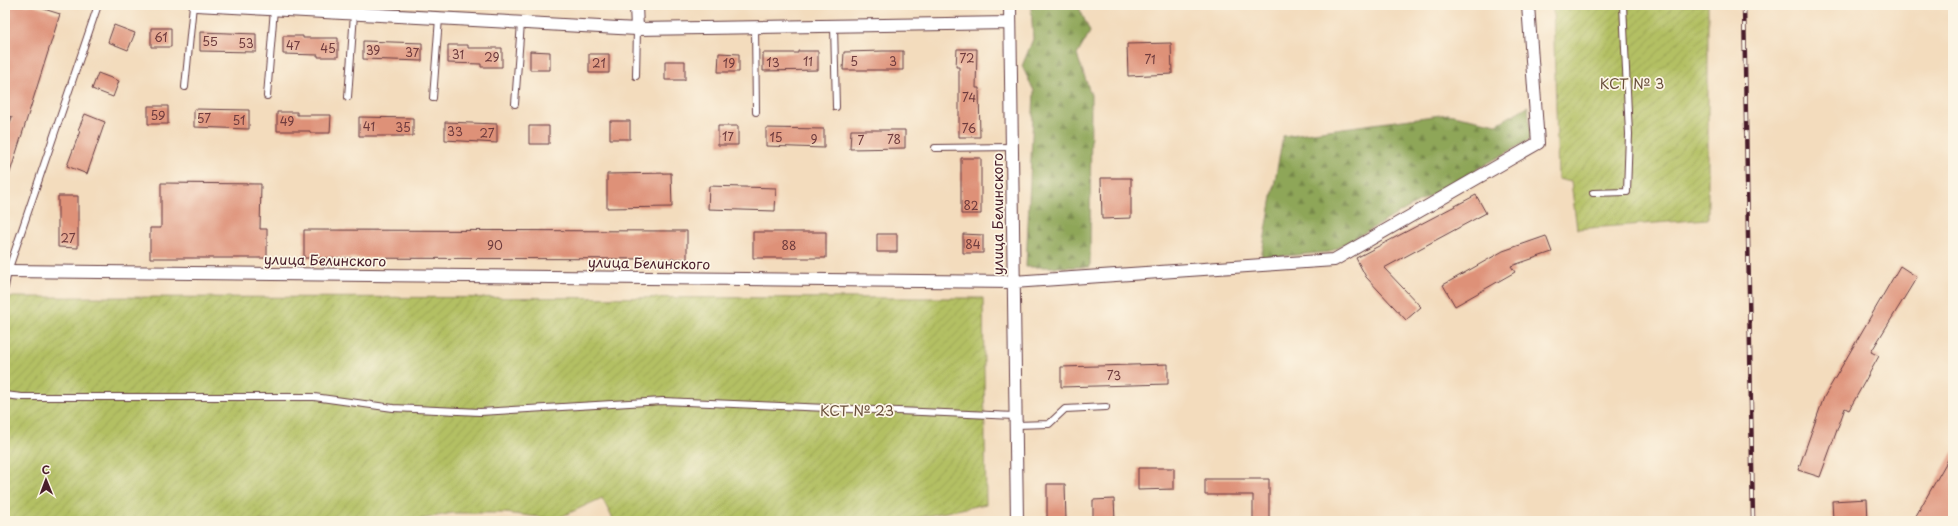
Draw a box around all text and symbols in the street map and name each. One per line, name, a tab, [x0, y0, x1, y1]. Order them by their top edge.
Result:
house number: 61	[154, 28, 168, 46]
house number: 55	[202, 32, 218, 50]
house number: 53	[238, 34, 254, 52]
house number: 47	[286, 36, 301, 54]
house number: 45	[320, 39, 336, 57]
house number: 39	[366, 41, 380, 59]
house number: 37	[405, 43, 420, 61]
house number: 31	[452, 45, 464, 63]
house number: 29	[484, 48, 500, 66]
house number: 72	[959, 49, 975, 67]
house number: 71	[1144, 50, 1156, 68]
house number: 11	[803, 52, 813, 70]
house number: 5	[850, 52, 858, 70]
house number: 3	[889, 52, 897, 70]
house number: 13	[766, 53, 780, 71]
house number: 21	[592, 54, 606, 72]
house number: 19	[723, 54, 735, 72]
park label: КСТ № 3	[1600, 73, 1664, 94]
house number: 74	[962, 88, 976, 106]
house number: 59	[151, 106, 165, 124]
house number: 57	[197, 109, 211, 127]
house number: 51	[233, 111, 245, 129]
house number: 49	[280, 112, 294, 130]
house number: 41	[363, 117, 375, 135]
house number: 35	[395, 118, 411, 136]
house number: 76	[962, 119, 976, 137]
house number: 33	[447, 122, 463, 140]
house number: 27	[480, 124, 495, 142]
house number: 17	[722, 127, 734, 145]
house number: 15	[769, 128, 783, 146]
house number: 9	[810, 130, 818, 148]
house number: 78	[887, 130, 901, 148]
house number: 7	[858, 131, 865, 149]
street label: улица Белинского	[987, 153, 1008, 275]
house number: 82	[964, 196, 979, 214]
house number: 27	[61, 229, 76, 247]
house number: 84	[965, 235, 981, 253]
house number: 90	[487, 236, 503, 254]
house number: 88	[782, 236, 796, 254]
street label: улица Белинского	[264, 248, 386, 272]
street label: улица Белинского	[588, 251, 710, 275]
house number: 73	[1107, 366, 1121, 384]
park label: КСТ № 23	[820, 400, 894, 421]
north arrow	[26, 460, 66, 500]
text: С	[42, 461, 50, 478]

